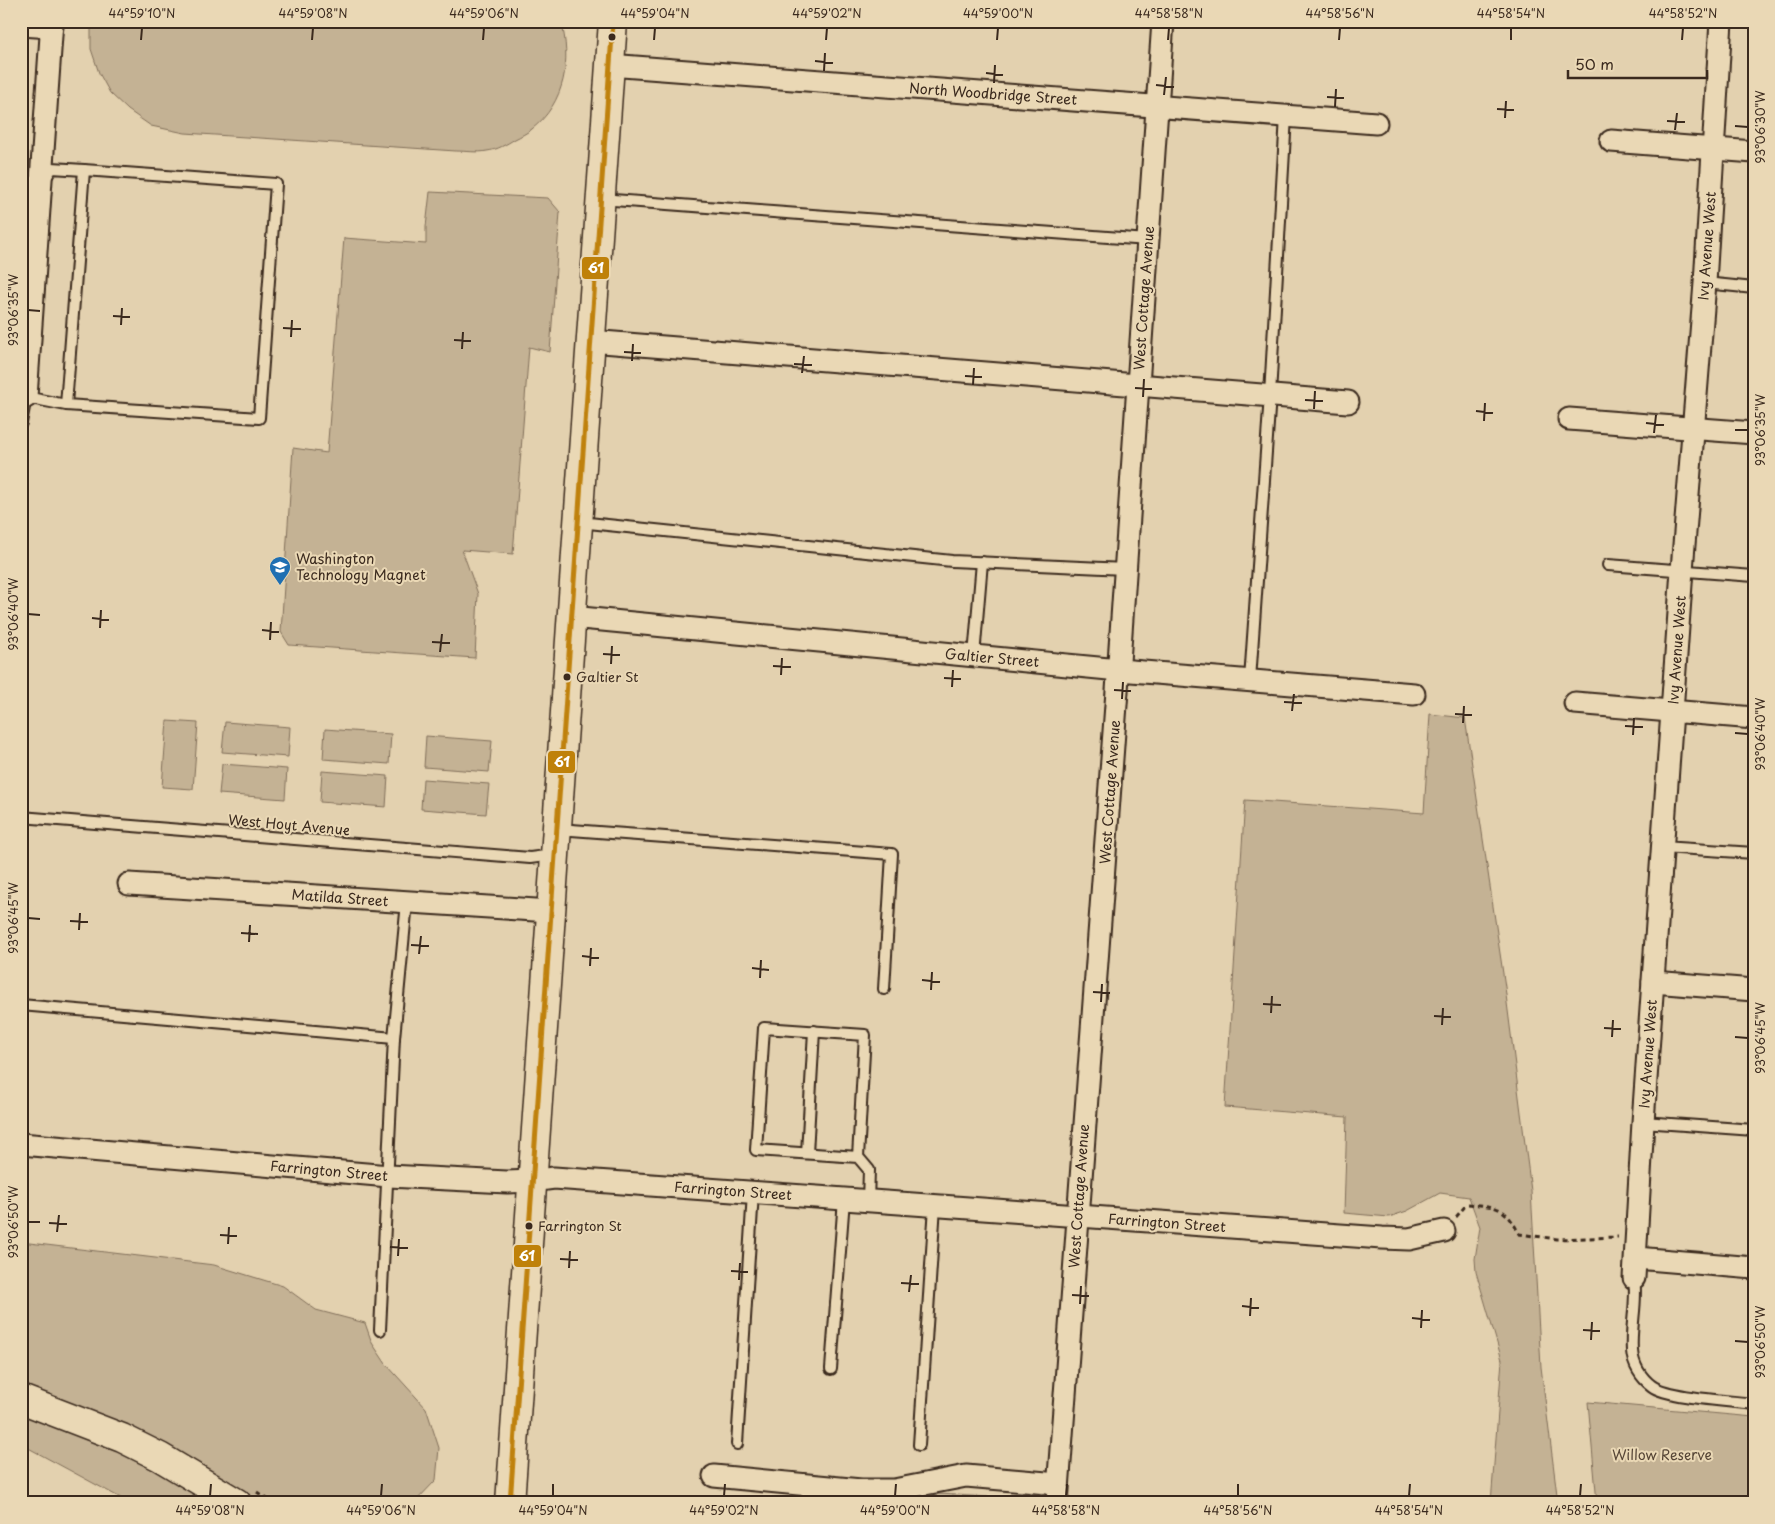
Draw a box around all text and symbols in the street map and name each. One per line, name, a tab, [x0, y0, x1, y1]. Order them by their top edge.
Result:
text: 44°59'10"N	[109, 4, 175, 22]
text: 44°59'08"N	[278, 4, 348, 22]
text: 44°59'06"N	[449, 4, 519, 22]
text: 44°59'04"N	[620, 4, 690, 22]
text: 44°59'02"N	[792, 4, 862, 22]
text: 44°59'00"N	[963, 4, 1033, 22]
text: 44°58'58"N	[1135, 4, 1203, 22]
text: 44°58'56"N	[1306, 4, 1374, 22]
text: 44°58'54"N	[1477, 4, 1545, 22]
text: 44°58'52"N	[1649, 4, 1717, 22]
unlabelled marker	[607, 32, 617, 42]
scale bar	[1568, 48, 1706, 80]
text: 50 m	[1575, 52, 1614, 75]
street label: North Woodbridge Street	[908, 77, 1078, 110]
text: 93°06'30"W	[1751, 90, 1769, 164]
street label: Ivy Avenue West	[1692, 190, 1721, 301]
street label: West Cottage Avenue	[1128, 225, 1159, 371]
line badge: 61	[581, 256, 610, 280]
text: 61	[588, 257, 604, 278]
text: 93°06'35"W	[4, 273, 22, 346]
text: 93°06'35"W	[1751, 393, 1769, 466]
place label: Washington Technology Magnet	[296, 548, 426, 585]
school or university icon: Washington Technology Magnet	[268, 555, 292, 586]
text: 93°06'40"W	[4, 577, 22, 650]
street label: Ivy Avenue West	[1662, 594, 1691, 705]
street label: Galtier Street	[944, 643, 1040, 672]
place label: Galtier St	[576, 667, 638, 686]
marker: Galtier St	[562, 672, 572, 682]
text: 93°06'40"W	[1751, 697, 1769, 770]
street label: West Cottage Avenue	[1094, 719, 1125, 865]
line badge: 61	[547, 750, 576, 774]
text: 61	[554, 751, 570, 772]
street label: West Hoyt Avenue	[227, 809, 351, 840]
text: 93°06'45"W	[4, 882, 22, 954]
street label: Matilda Street	[291, 884, 389, 911]
street label: Ivy Avenue West	[1633, 998, 1662, 1109]
text: 93°06'45"W	[1751, 1002, 1769, 1074]
street label: West Cottage Avenue	[1063, 1123, 1094, 1269]
street label: Farrington Street	[269, 1155, 389, 1186]
street label: Farrington Street	[673, 1176, 793, 1205]
text: 93°06'50"W	[4, 1185, 22, 1258]
street label: Farrington Street	[1107, 1208, 1227, 1237]
place label: Farrington St	[538, 1216, 622, 1235]
marker: Farrington St	[524, 1221, 534, 1231]
line badge: 61	[513, 1244, 542, 1268]
text: 61	[519, 1245, 535, 1266]
text: 93°06'50"W	[1751, 1305, 1769, 1378]
park label: Willow Reserve	[1612, 1444, 1712, 1465]
text: 44°59'08"N	[175, 1501, 245, 1519]
text: 44°59'06"N	[346, 1501, 416, 1519]
text: 44°59'04"N	[518, 1501, 588, 1519]
text: 44°59'02"N	[689, 1501, 759, 1519]
text: 44°59'00"N	[860, 1501, 930, 1519]
text: 44°58'58"N	[1032, 1501, 1100, 1519]
text: 44°58'56"N	[1204, 1501, 1272, 1519]
text: 44°58'54"N	[1375, 1501, 1443, 1519]
text: 44°58'52"N	[1546, 1501, 1614, 1519]

